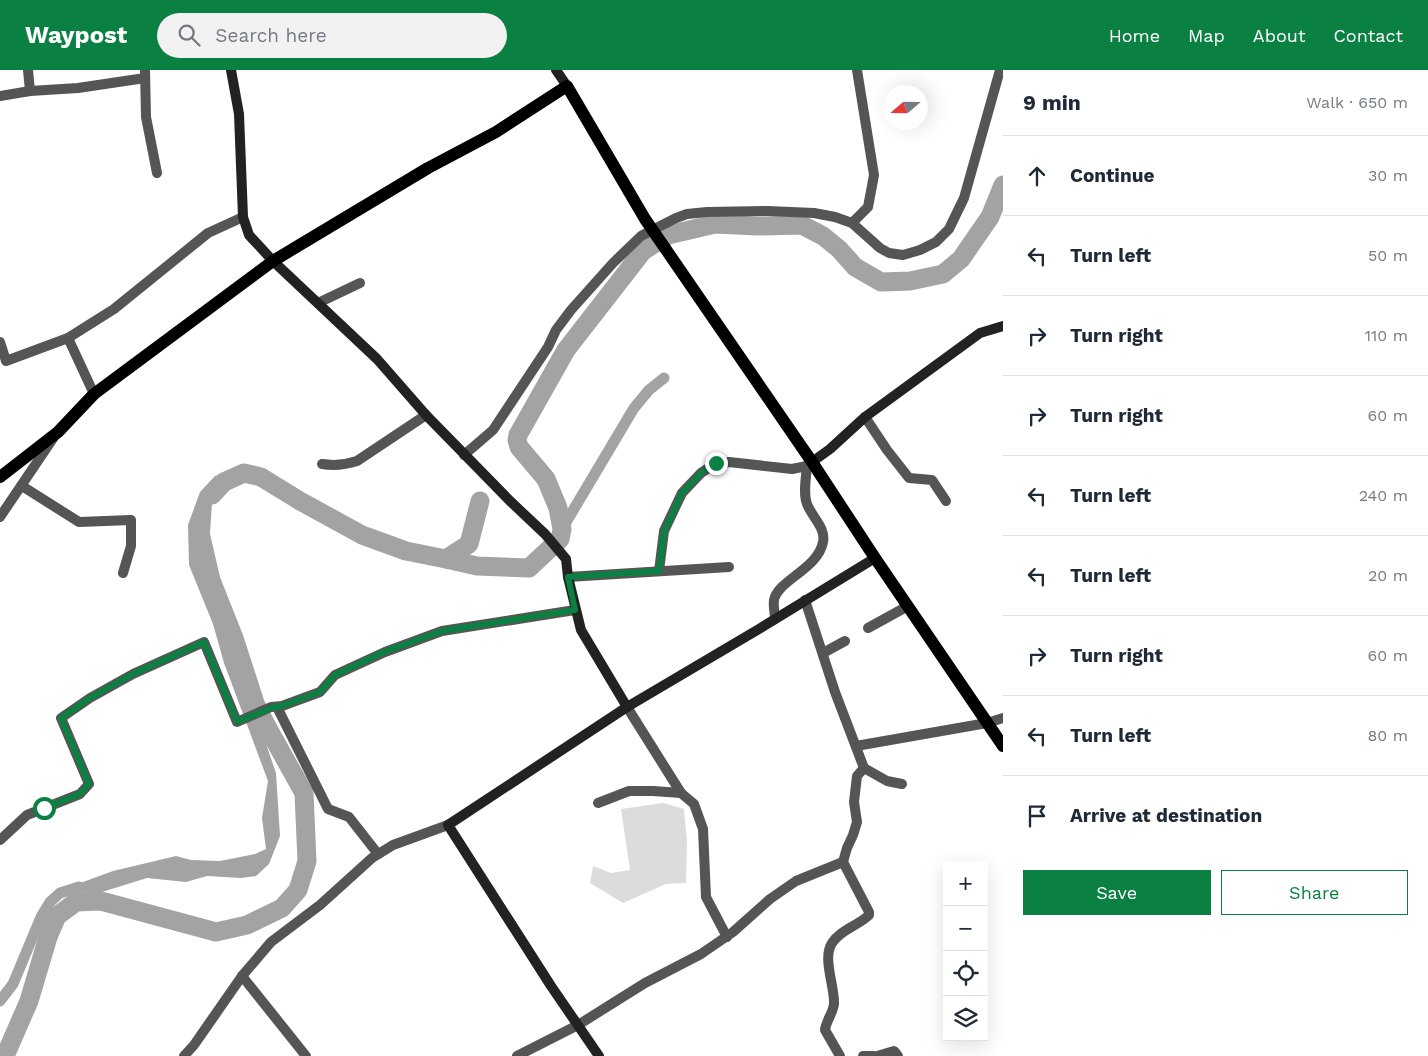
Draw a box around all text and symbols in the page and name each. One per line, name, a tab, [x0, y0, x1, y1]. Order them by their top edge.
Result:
search box	[157, 13, 507, 58]
text: Waypost	[25, 21, 127, 49]
icon: search	[175, 21, 203, 49]
text: Search here	[215, 24, 327, 47]
text: Home	[1109, 25, 1160, 46]
text: Map	[1188, 25, 1225, 46]
text: About	[1253, 25, 1305, 46]
text: Contact	[1333, 25, 1403, 46]
north arrow	[883, 85, 928, 130]
text: 9 min	[1023, 90, 1081, 115]
text: Walk · 650 m	[1306, 93, 1408, 112]
icon: ahead	[1023, 162, 1051, 190]
text: Continue	[1070, 164, 1154, 187]
text: 30 m	[1368, 166, 1408, 185]
icon: left	[1023, 242, 1051, 270]
text: Turn left	[1070, 244, 1151, 267]
text: 50 m	[1368, 246, 1408, 265]
icon: right	[1023, 322, 1051, 350]
text: Turn right	[1070, 324, 1163, 347]
text: 110 m	[1365, 326, 1408, 345]
icon: right	[1023, 402, 1051, 430]
text: Turn right	[1070, 404, 1163, 427]
text: 60 m	[1368, 406, 1408, 425]
route end	[705, 452, 728, 475]
icon: left	[1023, 482, 1051, 510]
text: Turn left	[1070, 484, 1151, 507]
text: 240 m	[1359, 486, 1408, 505]
icon: left	[1023, 562, 1051, 590]
text: Turn left	[1070, 564, 1151, 587]
text: 20 m	[1368, 566, 1408, 585]
icon: right	[1023, 642, 1051, 670]
text: Turn right	[1070, 644, 1163, 667]
text: 60 m	[1368, 646, 1408, 665]
icon: left	[1023, 722, 1051, 750]
text: Turn left	[1070, 724, 1151, 747]
text: 80 m	[1367, 726, 1408, 745]
route start	[33, 797, 56, 820]
icon: arrive	[1023, 802, 1051, 830]
text: Arrive at destination	[1070, 804, 1262, 827]
map controls	[943, 861, 988, 1041]
button: +	[943, 861, 988, 906]
button: Save	[1023, 870, 1211, 915]
button: Share	[1221, 870, 1408, 915]
button: −	[943, 906, 988, 951]
button: locate	[943, 951, 988, 996]
button: layers	[943, 996, 988, 1041]

